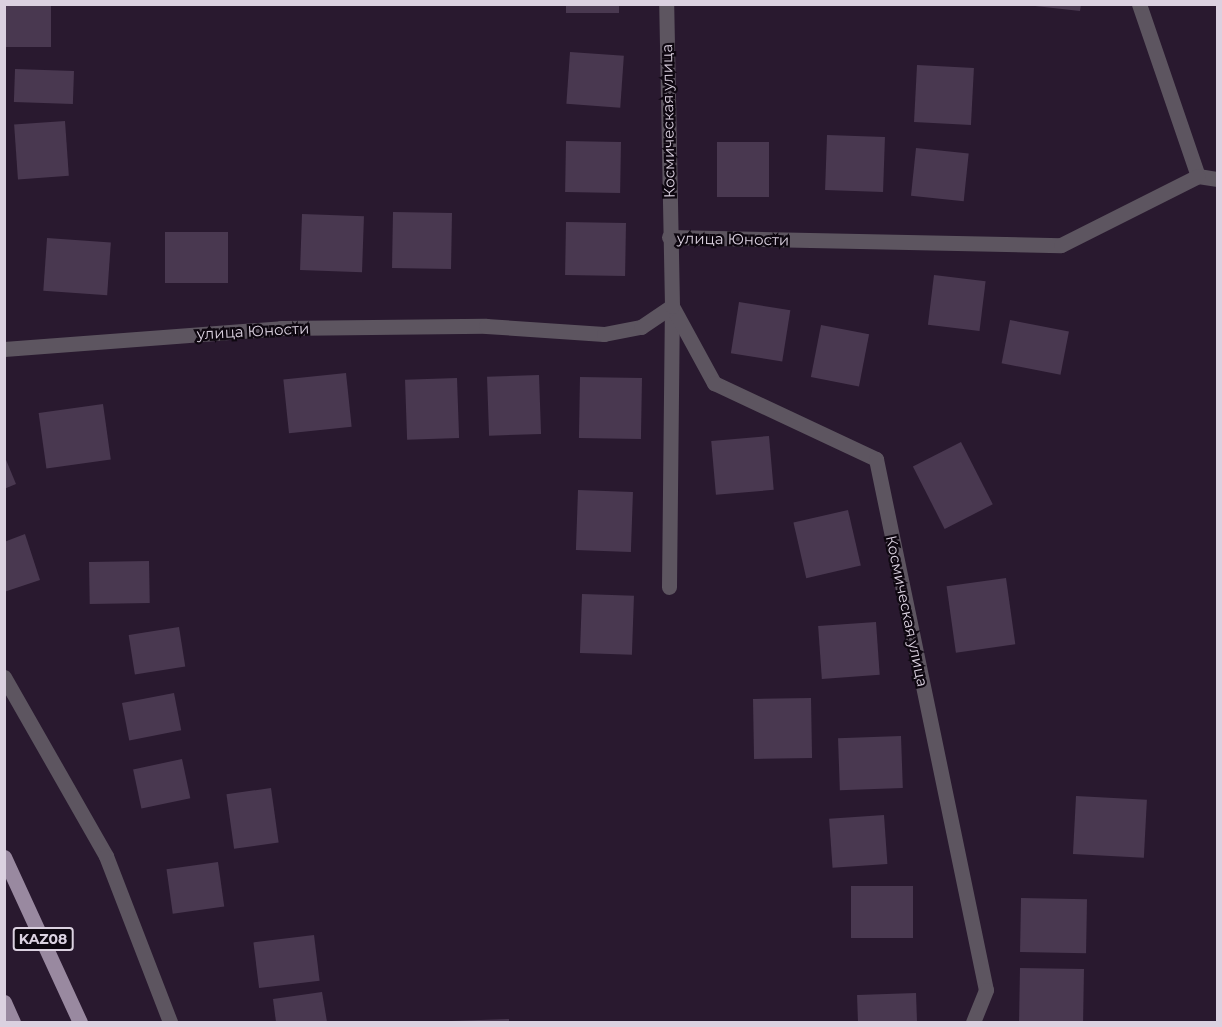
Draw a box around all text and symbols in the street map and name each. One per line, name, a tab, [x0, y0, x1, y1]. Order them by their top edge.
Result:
street label: Космическая улица	[658, 44, 678, 198]
street label: улица Юности	[677, 229, 789, 249]
street label: улица Юности	[196, 319, 310, 343]
street label: Космическая улица	[882, 534, 932, 688]
road number: KAZ08	[12, 928, 74, 950]

